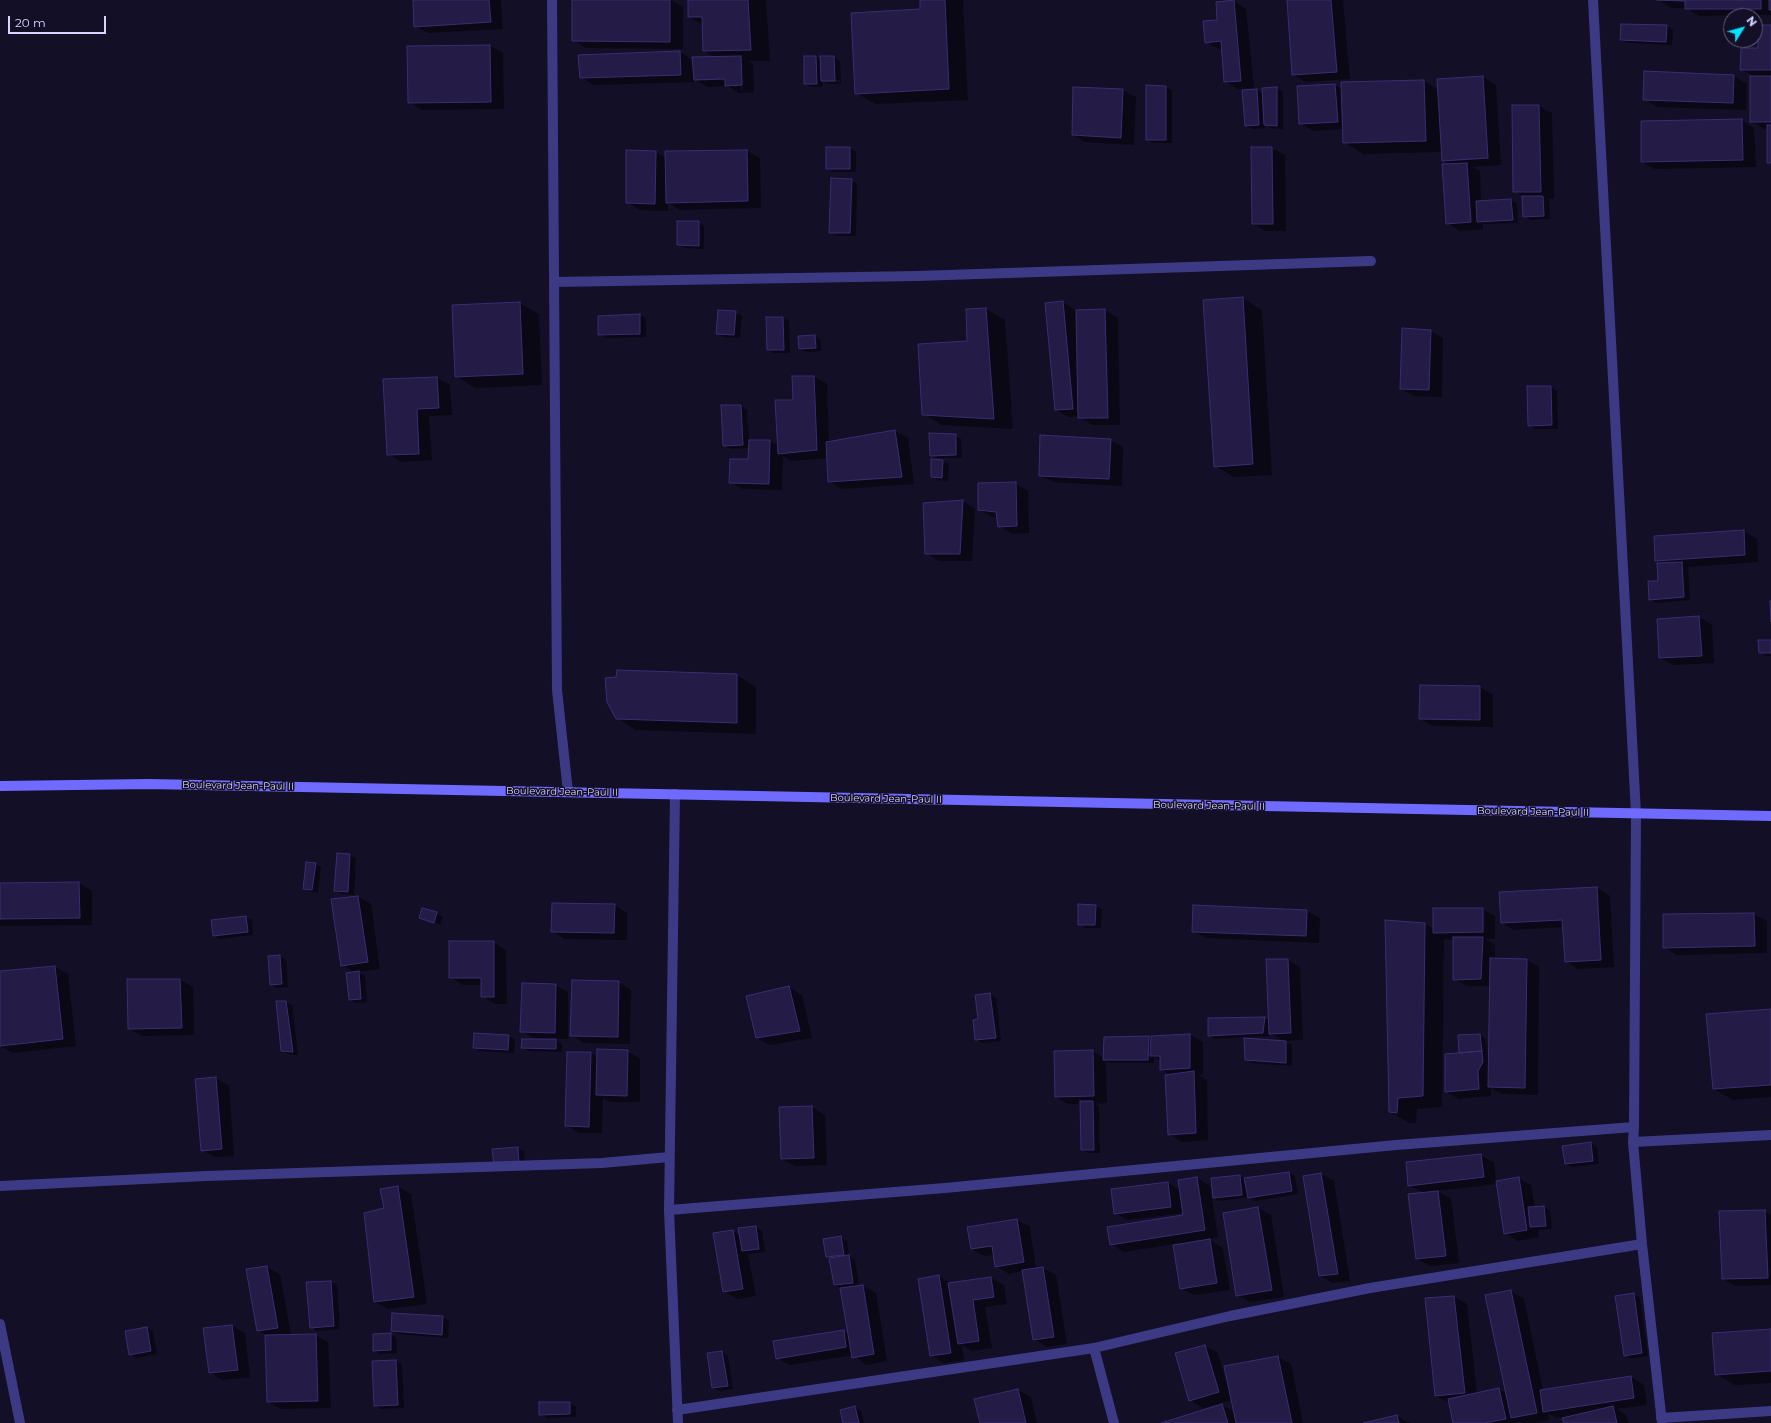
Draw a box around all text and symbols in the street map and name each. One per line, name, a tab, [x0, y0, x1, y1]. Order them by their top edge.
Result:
scale bar	[10, 8, 108, 34]
north arrow	[1723, 8, 1763, 48]
text: N	[1744, 14, 1760, 29]
text: 20 m	[15, 15, 46, 30]
street label: Boulevard Jean-Paul II	[182, 779, 294, 793]
street label: Boulevard Jean-Paul II	[506, 785, 618, 799]
street label: Boulevard Jean-Paul II	[830, 792, 942, 806]
street label: Boulevard Jean-Paul II	[1153, 799, 1265, 813]
street label: Boulevard Jean-Paul II	[1477, 805, 1589, 819]

